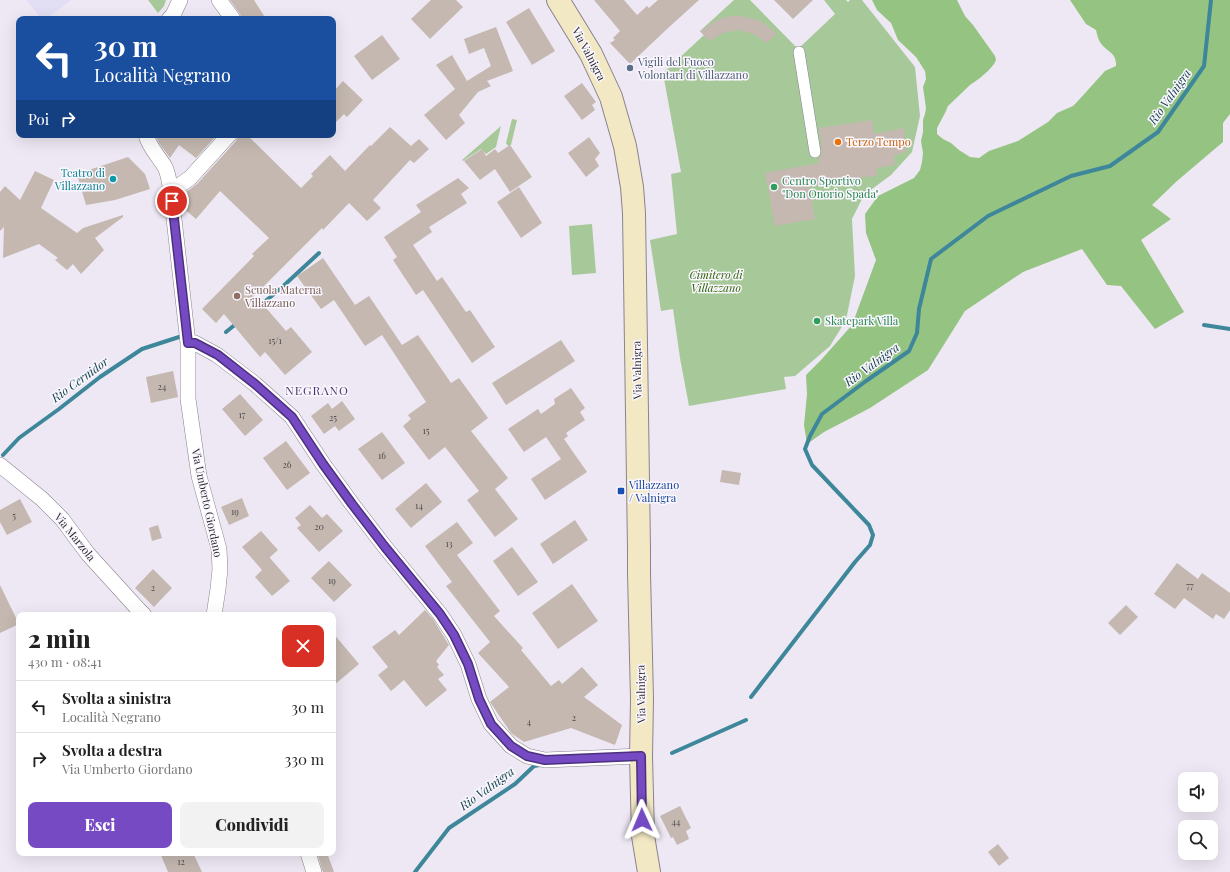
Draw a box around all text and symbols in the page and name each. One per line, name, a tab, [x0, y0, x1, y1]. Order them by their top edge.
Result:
street label: Via Valnigra	[569, 24, 610, 84]
text: 30 m	[94, 27, 158, 64]
icon: left	[28, 32, 80, 84]
place label: Vigili del Fuoco Volontari di Villazzano	[637, 54, 748, 82]
text: Località Negrano	[94, 63, 231, 87]
marker: Vigili del Fuoco Volontari di Villazzano	[625, 63, 635, 73]
water label: Rio Valnigra	[1144, 66, 1194, 128]
icon: right	[57, 108, 79, 130]
text: Poi	[28, 109, 49, 129]
place label: Terzo Tempo	[846, 134, 911, 149]
marker: Terzo Tempo	[833, 137, 843, 147]
place label: Teatro di Villazzano	[54, 165, 105, 193]
place label: Centro Sportivo "Don Onorio Spada"	[782, 173, 879, 201]
marker: Teatro di Villazzano	[108, 174, 118, 184]
marker: Centro Sportivo "Don Onorio Spada"	[769, 182, 779, 192]
pin	[155, 184, 189, 218]
icon: arrive	[161, 190, 183, 212]
park label: Cimitero di Villazzano	[689, 267, 743, 295]
place label: Scuola Materna Villazzano	[244, 282, 322, 310]
marker: Scuola Materna Villazzano	[232, 291, 242, 301]
place label: Skatepark Villa	[825, 313, 899, 328]
marker: Skatepark Villa	[812, 316, 822, 326]
house number: 15/1	[268, 334, 282, 346]
water label: Rio Valnigra	[840, 339, 902, 390]
street label: Via Valnigra	[628, 340, 645, 400]
water label: Rio Cernidor	[47, 353, 112, 406]
house number: 24	[158, 380, 167, 392]
district label: NEGRANO	[285, 382, 349, 398]
house number: 17	[239, 408, 246, 420]
house number: 25	[329, 411, 337, 423]
house number: 15	[423, 424, 430, 436]
street label: Via Umberto Giordano	[188, 446, 226, 558]
house number: 16	[378, 449, 386, 461]
house number: 26	[283, 458, 292, 470]
place label: Villazzano / Valnigra	[628, 477, 679, 505]
marker: Villazzano / Valnigra	[616, 486, 626, 496]
house number: 14	[415, 499, 423, 511]
house number: 19	[231, 505, 239, 517]
house number: 5	[12, 509, 16, 521]
street label: Via Marzola	[51, 509, 100, 564]
house number: 20	[314, 520, 324, 532]
house number: 13	[445, 537, 453, 549]
house number: 19	[328, 574, 336, 586]
house number: 77	[1186, 579, 1194, 591]
house number: 2	[151, 581, 155, 593]
text: 2 min	[28, 622, 91, 654]
button: close	[282, 625, 324, 667]
text: 430 m · 08:41	[28, 653, 102, 670]
street label: Via Valnigra	[632, 664, 649, 724]
text: Svolta a sinistra	[62, 688, 171, 708]
icon: left	[28, 696, 50, 718]
text: 30 m	[291, 697, 324, 717]
text: Località Negrano	[62, 708, 161, 725]
house number: 2	[572, 711, 576, 723]
house number: 4	[527, 715, 532, 727]
text: Svolta a destra	[62, 740, 162, 760]
icon: right	[28, 748, 50, 770]
text: 330 m	[284, 749, 324, 769]
text: Via Umberto Giordano	[62, 760, 193, 777]
water label: Rio Valnigra	[455, 763, 517, 814]
map controls	[1178, 772, 1218, 860]
button: sound	[1178, 772, 1218, 812]
position arrow	[621, 799, 663, 841]
button: Esci	[28, 802, 172, 848]
button: Condividi	[180, 802, 324, 848]
house number: 44	[672, 815, 681, 827]
button: search	[1178, 820, 1218, 860]
house number: 12	[177, 855, 185, 867]

